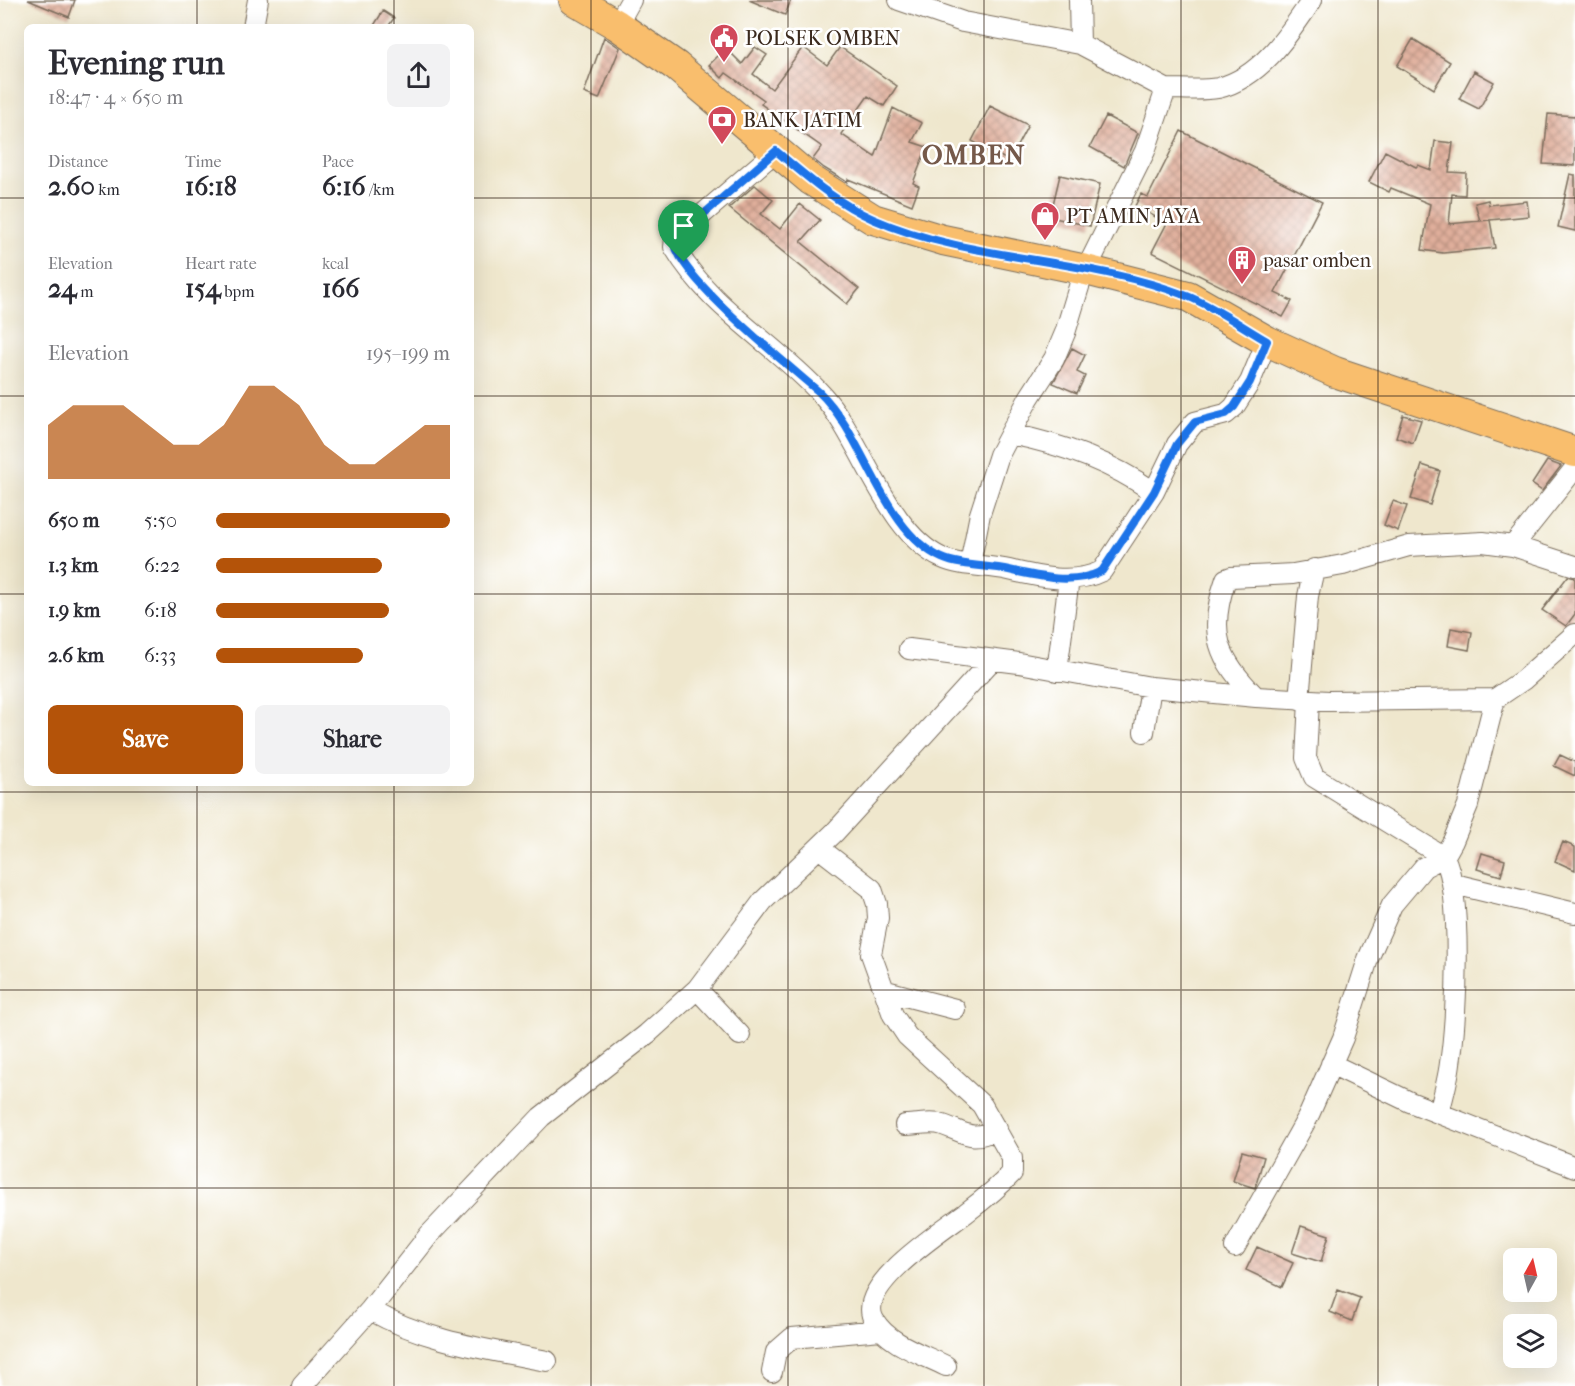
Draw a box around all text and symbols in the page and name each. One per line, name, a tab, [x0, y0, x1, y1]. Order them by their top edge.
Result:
public building icon: POLSEK OMBEN	[708, 22, 740, 64]
place label: POLSEK OMBEN	[745, 27, 900, 50]
text: Evening run	[48, 44, 225, 83]
button: share	[387, 44, 450, 107]
text: 18:47 · 4 × 650 m	[48, 86, 183, 109]
bank icon: BANK JATIM	[706, 104, 738, 146]
place label: BANK JATIM	[743, 109, 862, 132]
district label: OMBEN	[922, 140, 1026, 171]
text: Distance	[48, 152, 108, 171]
text: Time	[185, 152, 221, 171]
text: Pace	[322, 152, 354, 171]
text: 2.60	[48, 171, 95, 202]
text: 16:18	[185, 171, 237, 202]
text: 6:16	[322, 171, 366, 202]
text: km	[95, 180, 120, 199]
text: /km	[366, 180, 395, 199]
pin	[658, 200, 709, 262]
shop icon: PT AMIN JAYA	[1029, 200, 1061, 242]
place label: PT AMIN JAYA	[1066, 205, 1201, 228]
icon: arrive	[667, 209, 700, 242]
building icon: pasar omben	[1226, 244, 1258, 286]
place label: pasar omben	[1262, 249, 1371, 272]
text: Elevation	[48, 254, 113, 273]
text: Heart rate	[185, 254, 257, 273]
text: kcal	[322, 254, 349, 273]
text: 24	[48, 273, 77, 304]
text: 154	[185, 273, 221, 304]
text: 166	[322, 273, 359, 304]
text: m	[77, 282, 93, 301]
text: bpm	[221, 282, 254, 301]
text: Elevation	[48, 342, 129, 365]
text: 195–199 m	[366, 342, 450, 365]
text: 650 m	[48, 509, 99, 532]
text: 5:50	[144, 509, 177, 532]
text: 1.3 km	[48, 554, 98, 577]
text: 6:22	[144, 554, 180, 577]
text: 1.9 km	[48, 599, 100, 622]
text: 6:18	[144, 599, 177, 622]
text: 2.6 km	[48, 644, 104, 667]
text: 6:33	[144, 644, 176, 667]
button: Save	[48, 705, 243, 774]
button: Share	[255, 705, 450, 774]
north arrow	[1503, 1248, 1557, 1302]
map controls	[1503, 1248, 1557, 1368]
button: layers	[1503, 1314, 1557, 1368]

